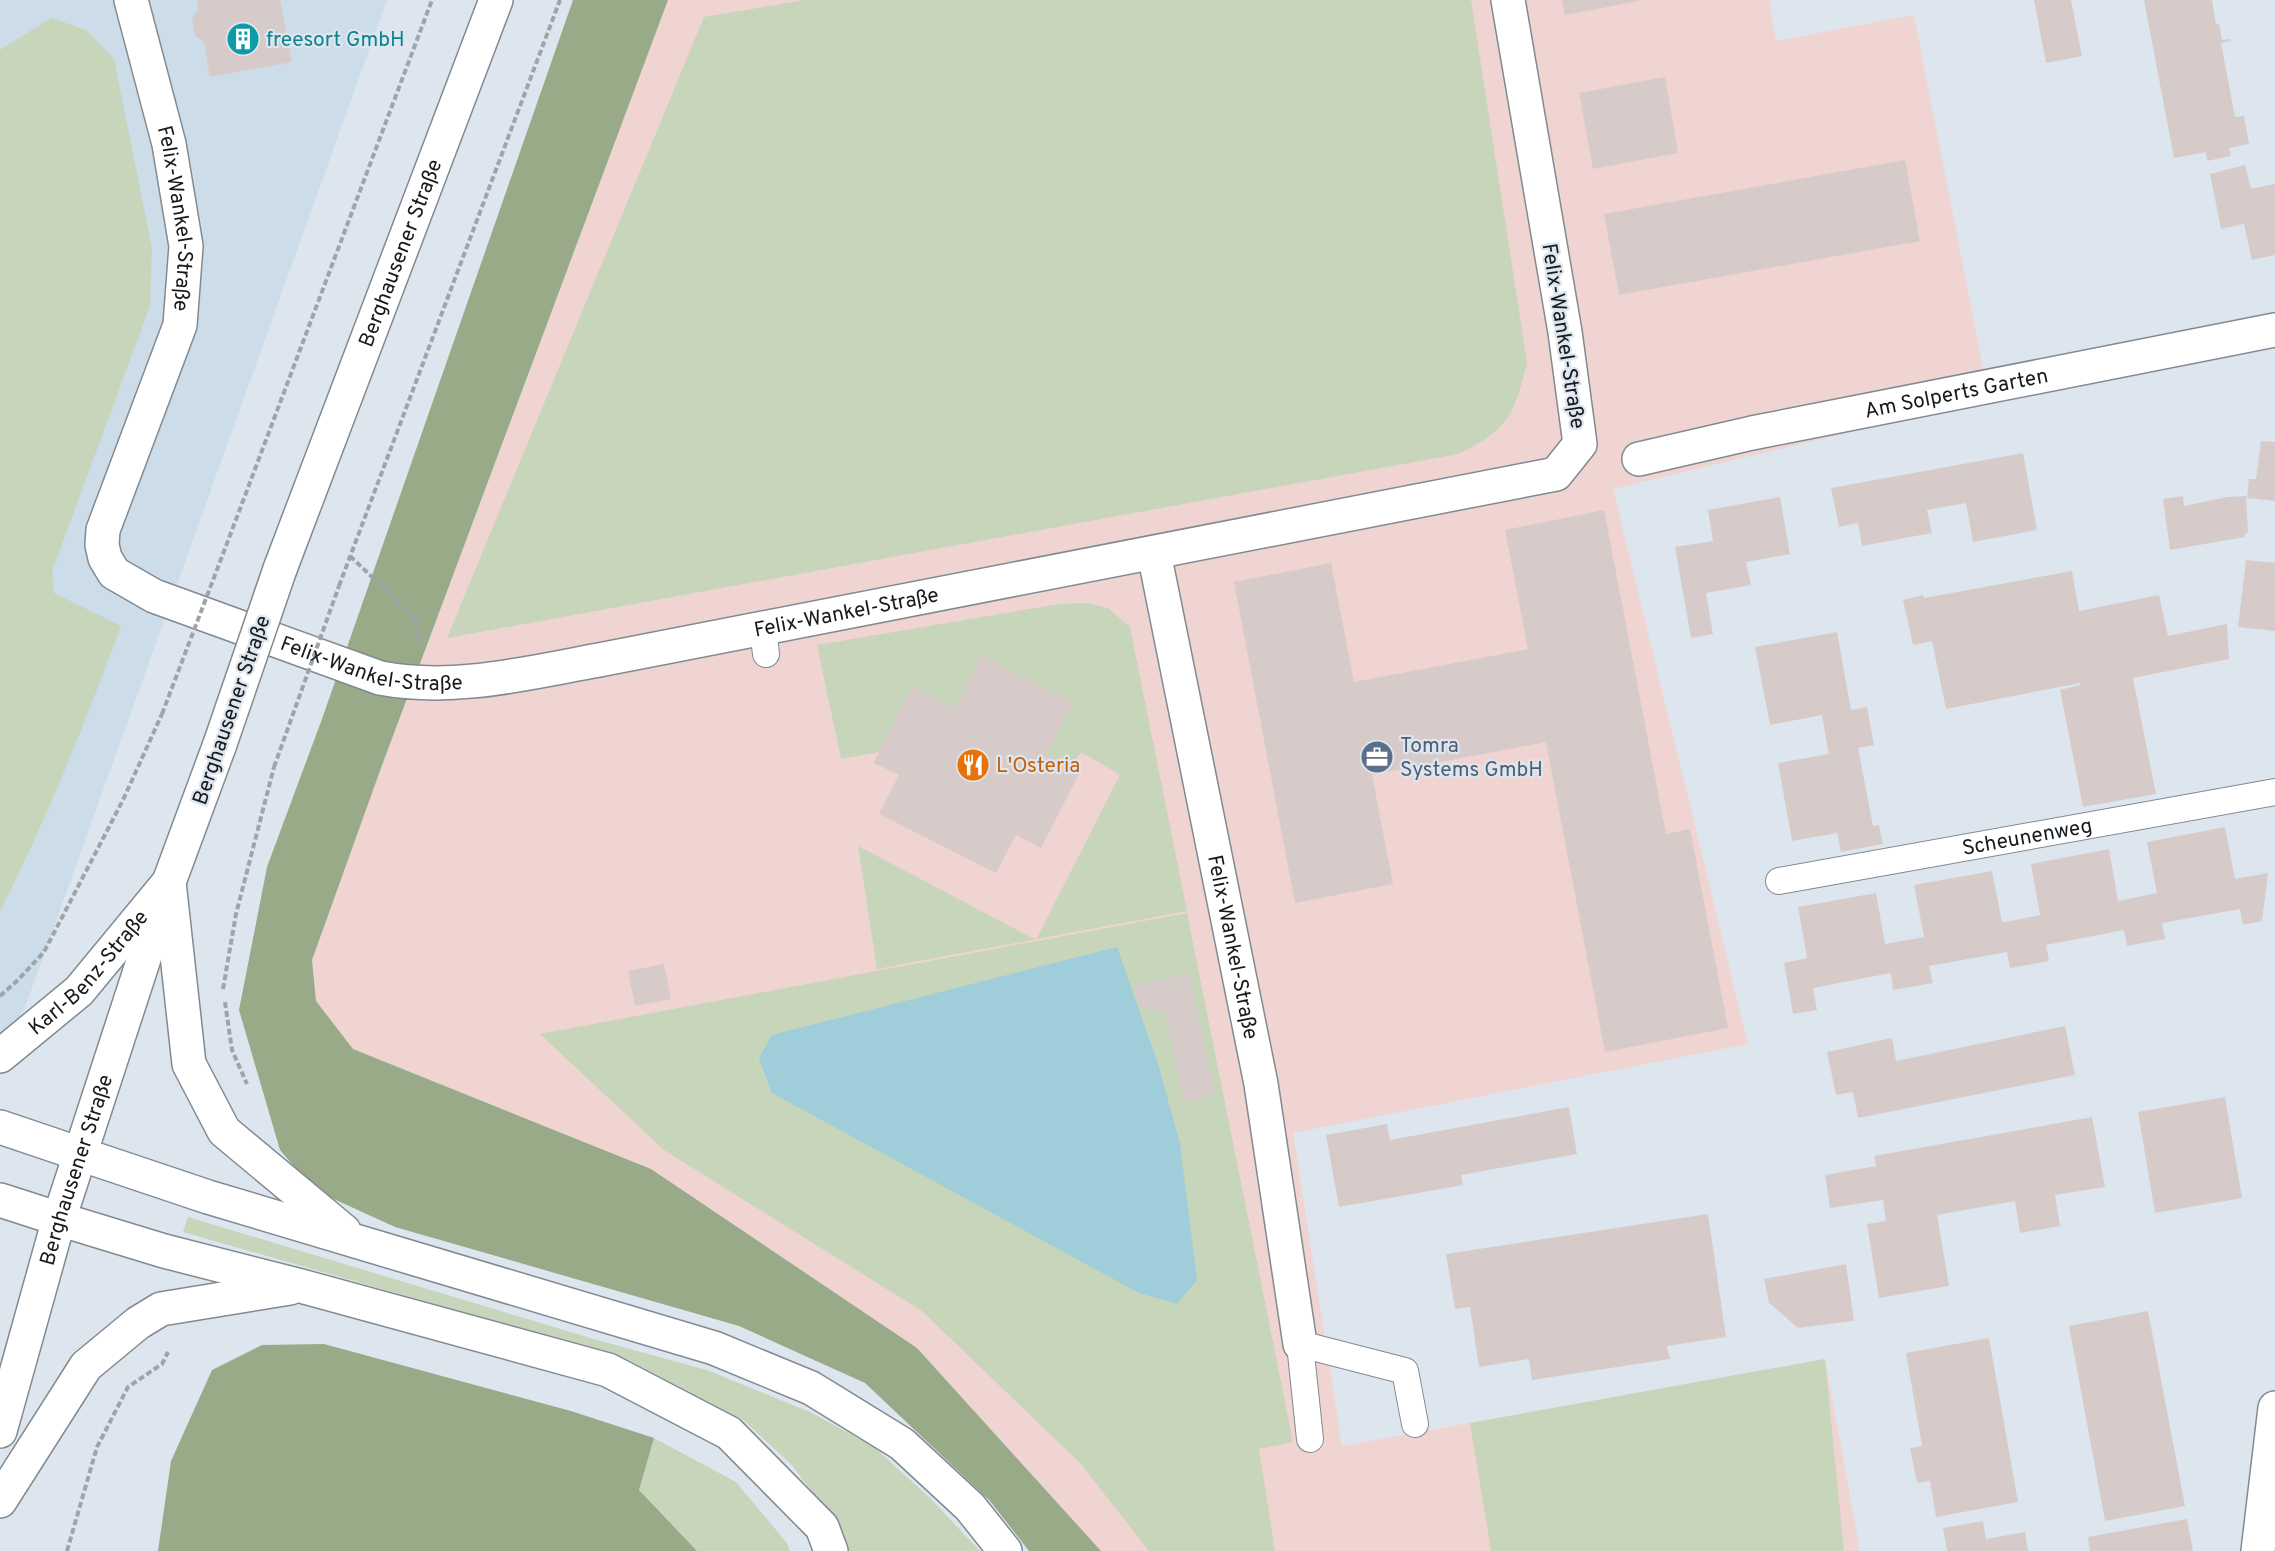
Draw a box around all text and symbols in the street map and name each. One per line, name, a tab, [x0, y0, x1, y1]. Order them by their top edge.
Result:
building icon: freesort GmbH	[225, 21, 261, 57]
place label: freesort GmbH	[266, 27, 405, 54]
street label: Felix-Wankel-Straße	[150, 123, 198, 312]
street label: Berghausener Straße	[353, 156, 449, 351]
street label: Felix-Wankel-Straße	[1535, 242, 1591, 431]
street label: Am Solperts Garten	[1862, 363, 2051, 426]
street label: Felix-Wankel-Straße	[752, 582, 941, 645]
street label: Berghausener Straße	[187, 612, 278, 809]
street label: Felix-Wankel-Straße	[276, 631, 463, 698]
place label: Tomra Systems GmbH	[1400, 733, 1543, 784]
office icon: Tomra Systems GmbH	[1359, 739, 1395, 775]
restaurant icon: L'Osteria	[955, 747, 991, 783]
place label: L'Osteria	[996, 753, 1080, 780]
street label: Scheunenweg	[1960, 813, 2095, 863]
street label: Felix-Wankel-Straße	[1200, 853, 1264, 1042]
street label: Karl-Benz-Straße	[23, 905, 155, 1042]
street label: Berghausener Straße	[35, 1071, 120, 1269]

